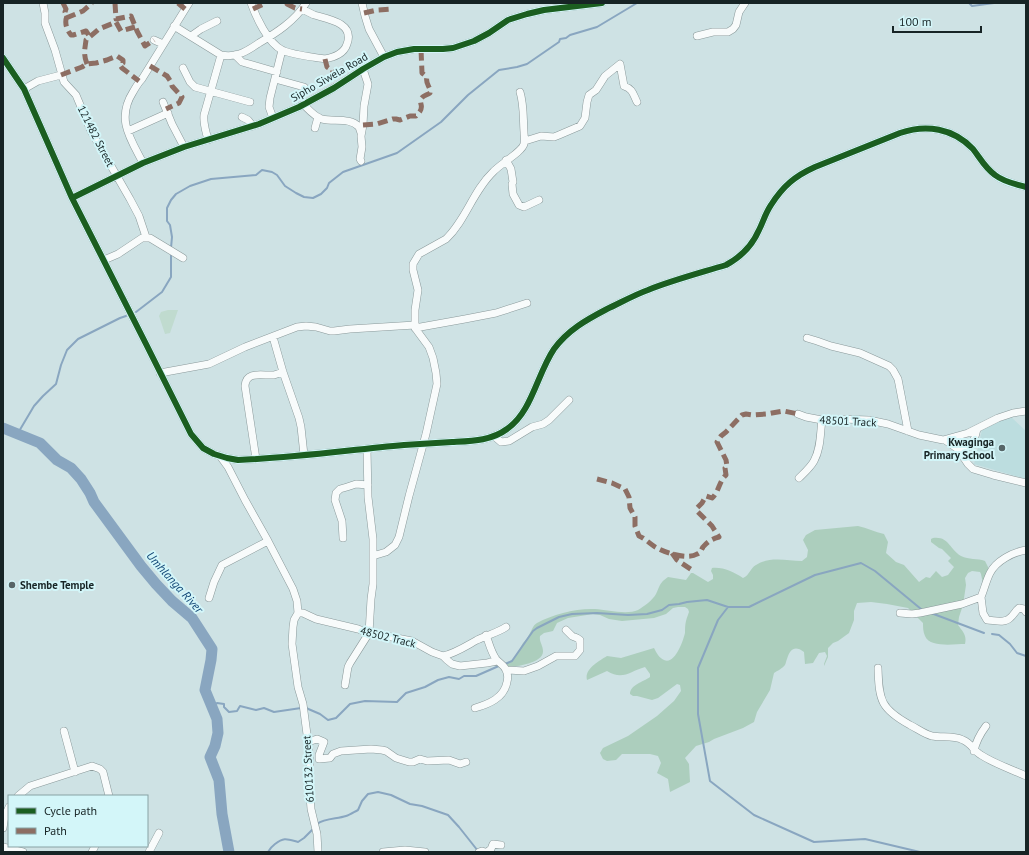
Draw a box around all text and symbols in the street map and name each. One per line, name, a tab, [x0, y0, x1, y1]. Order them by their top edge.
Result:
scale bar	[893, 8, 981, 34]
text: 100 m	[899, 14, 932, 29]
street label: Sipho Siwela Road	[288, 49, 370, 105]
street label: 121482 Street	[75, 103, 118, 169]
street label: 48501 Track	[819, 413, 878, 430]
place label: Kwaginga Primary School	[924, 435, 995, 462]
marker: Kwaginga Primary School	[997, 443, 1007, 453]
water label: Umhlanga River	[143, 548, 207, 617]
place label: Shembe Temple	[20, 578, 95, 592]
marker: Shembe Temple	[7, 580, 17, 590]
street label: 48502 Track	[359, 623, 418, 651]
street label: 610132 Street	[299, 735, 317, 803]
legend	[8, 795, 148, 847]
text: Cycle path	[44, 803, 97, 818]
text: Path	[44, 823, 67, 838]

